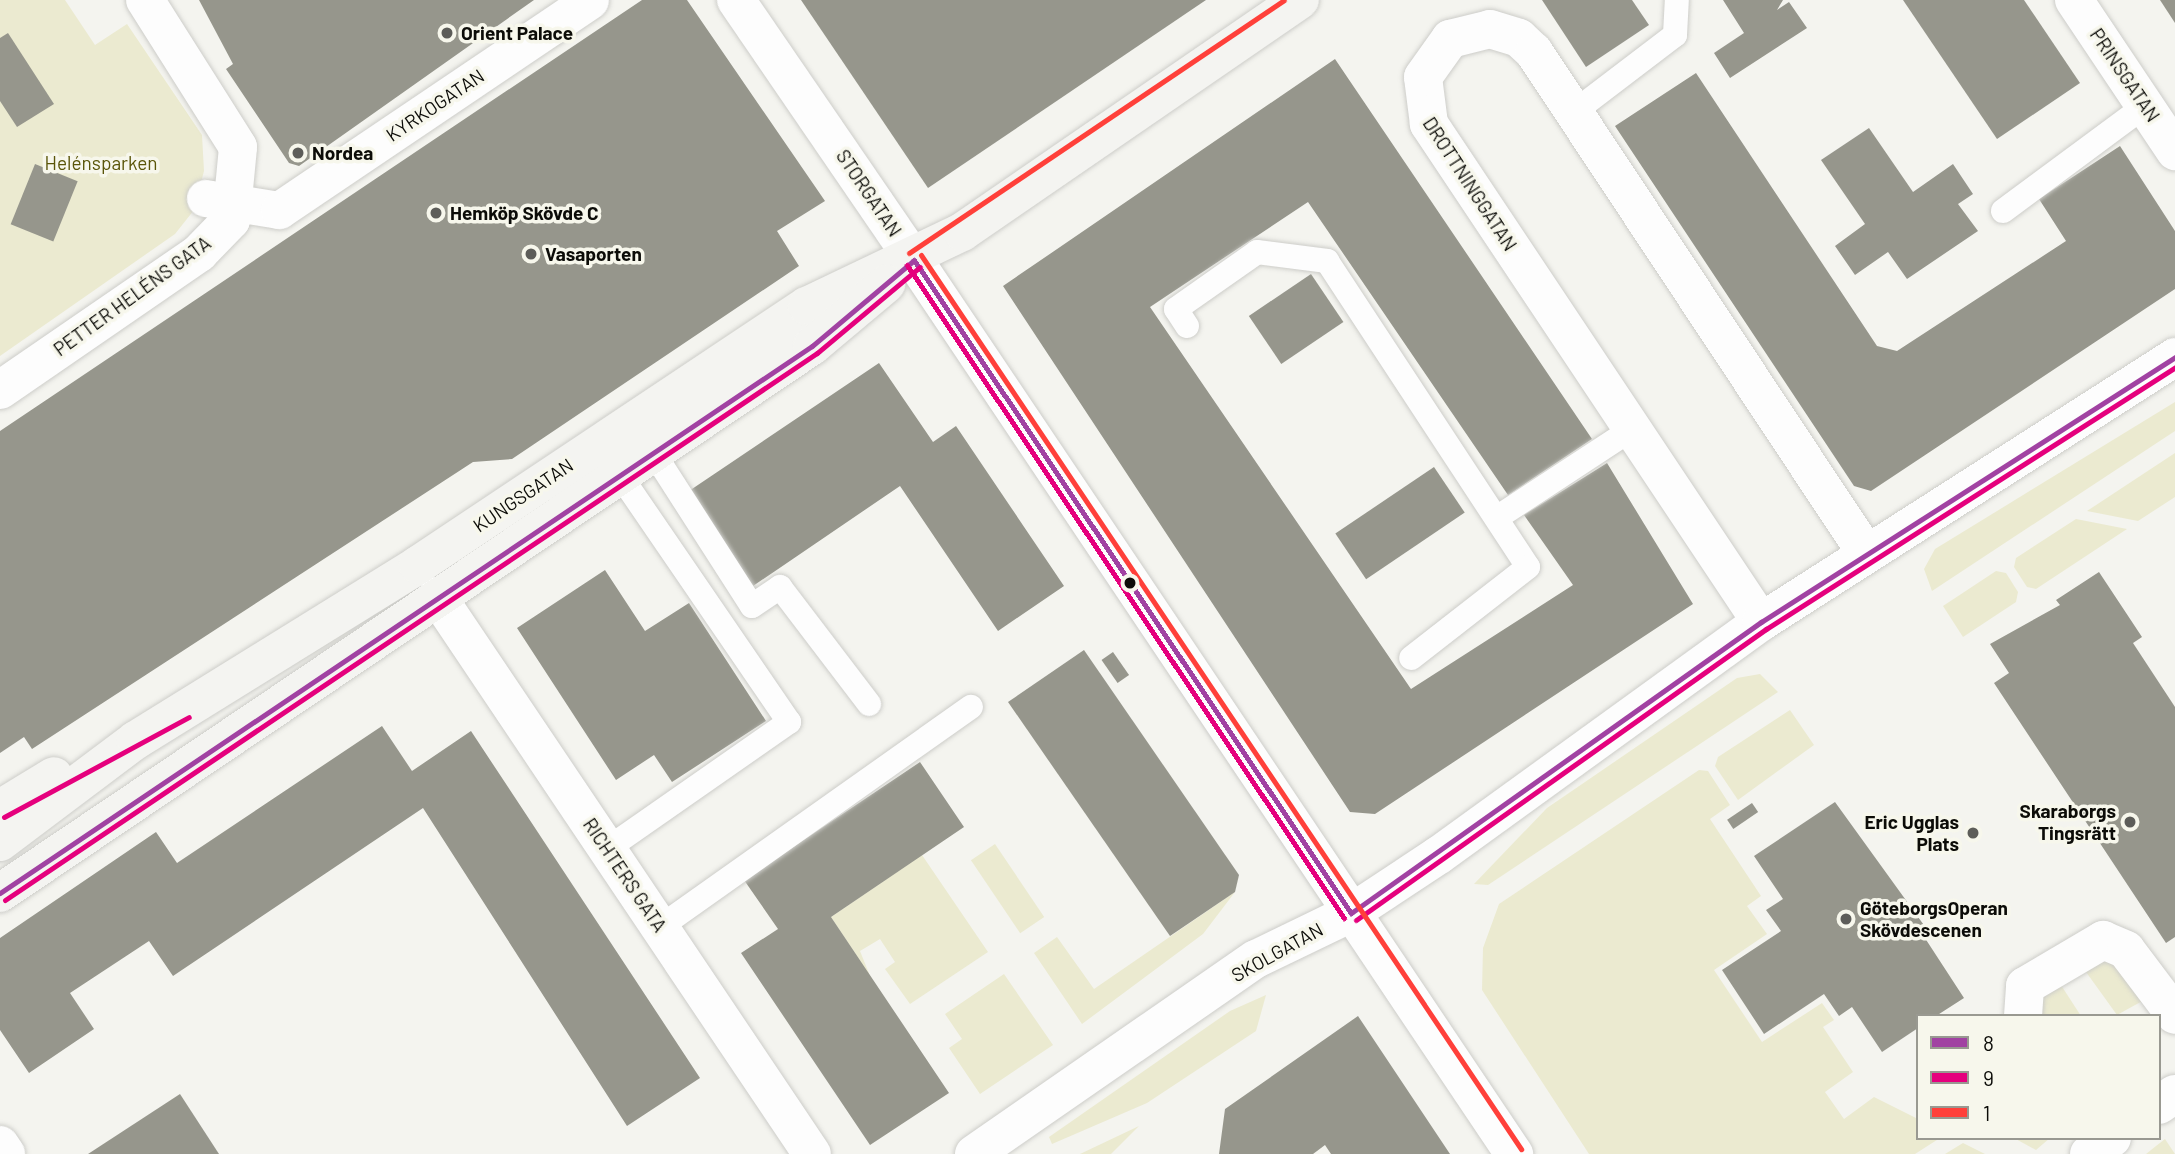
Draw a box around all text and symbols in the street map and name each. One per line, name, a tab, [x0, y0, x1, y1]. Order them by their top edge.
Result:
place label: Orient Palace	[461, 22, 573, 44]
street label: PRINSGATAN	[2085, 24, 2165, 126]
marker: Orient Palace	[439, 25, 455, 41]
street label: KYRKOGATAN	[382, 64, 488, 146]
street label: DROTTNINGGATAN	[1418, 113, 1522, 255]
place label: Nordea	[312, 142, 373, 164]
marker: Nordea	[290, 145, 306, 161]
street label: STORGATAN	[832, 145, 906, 241]
park label: Helénsparken	[44, 152, 158, 174]
place label: Hemköp Skövde C	[450, 202, 599, 224]
marker: Hemköp Skövde C	[428, 205, 444, 221]
street label: PETTER HELÉNS GATA	[49, 231, 215, 361]
place label: Vasaporten	[545, 243, 642, 265]
marker: Vasaporten	[523, 246, 539, 262]
street label: KUNGSGATAN	[469, 453, 577, 537]
unlabelled marker	[1123, 576, 1137, 590]
place label: Skaraborgs Tingsrätt	[2020, 800, 2116, 844]
place label: Eric Ugglas Plats	[1864, 811, 1959, 855]
street label: RICHTERS GATA	[578, 814, 672, 936]
marker: Skaraborgs Tingsrätt	[2122, 814, 2138, 830]
marker: Eric Ugglas Plats	[1965, 825, 1981, 841]
place label: GöteborgsOperan Skövdescenen	[1860, 897, 2008, 941]
marker: GöteborgsOperan Skövdescenen	[1838, 911, 1854, 927]
street label: SKOLGATAN	[1227, 918, 1327, 986]
legend	[1916, 1014, 2161, 1140]
text: 8	[1983, 1030, 1994, 1055]
text: 9	[1983, 1065, 1994, 1090]
text: 1	[1983, 1100, 1990, 1125]

